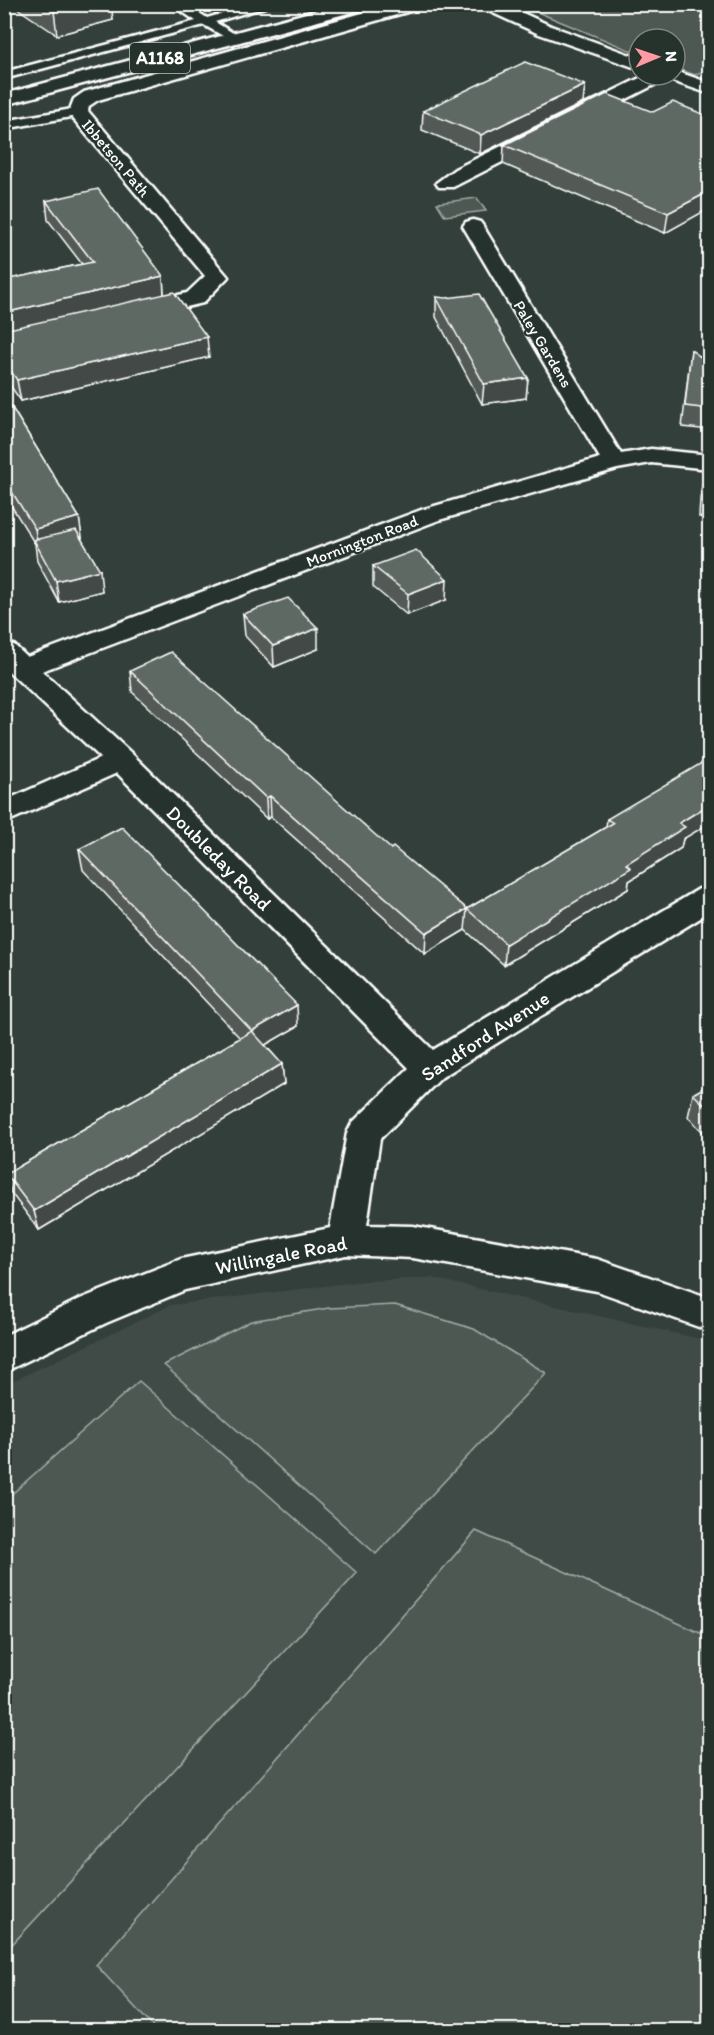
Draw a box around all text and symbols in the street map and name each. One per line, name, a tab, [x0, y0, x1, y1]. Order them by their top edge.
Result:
north arrow	[627, 27, 687, 87]
road number: A1168	[130, 43, 190, 73]
text: N	[662, 51, 681, 62]
street label: Ibbetson Path	[78, 115, 154, 201]
street label: Paley Gardens	[510, 297, 576, 391]
street label: Mornington Road	[303, 511, 421, 571]
street label: Doubleday Road	[162, 801, 277, 916]
street label: Sandford Avenue	[416, 986, 554, 1086]
street label: Willingale Road	[213, 1230, 349, 1280]

